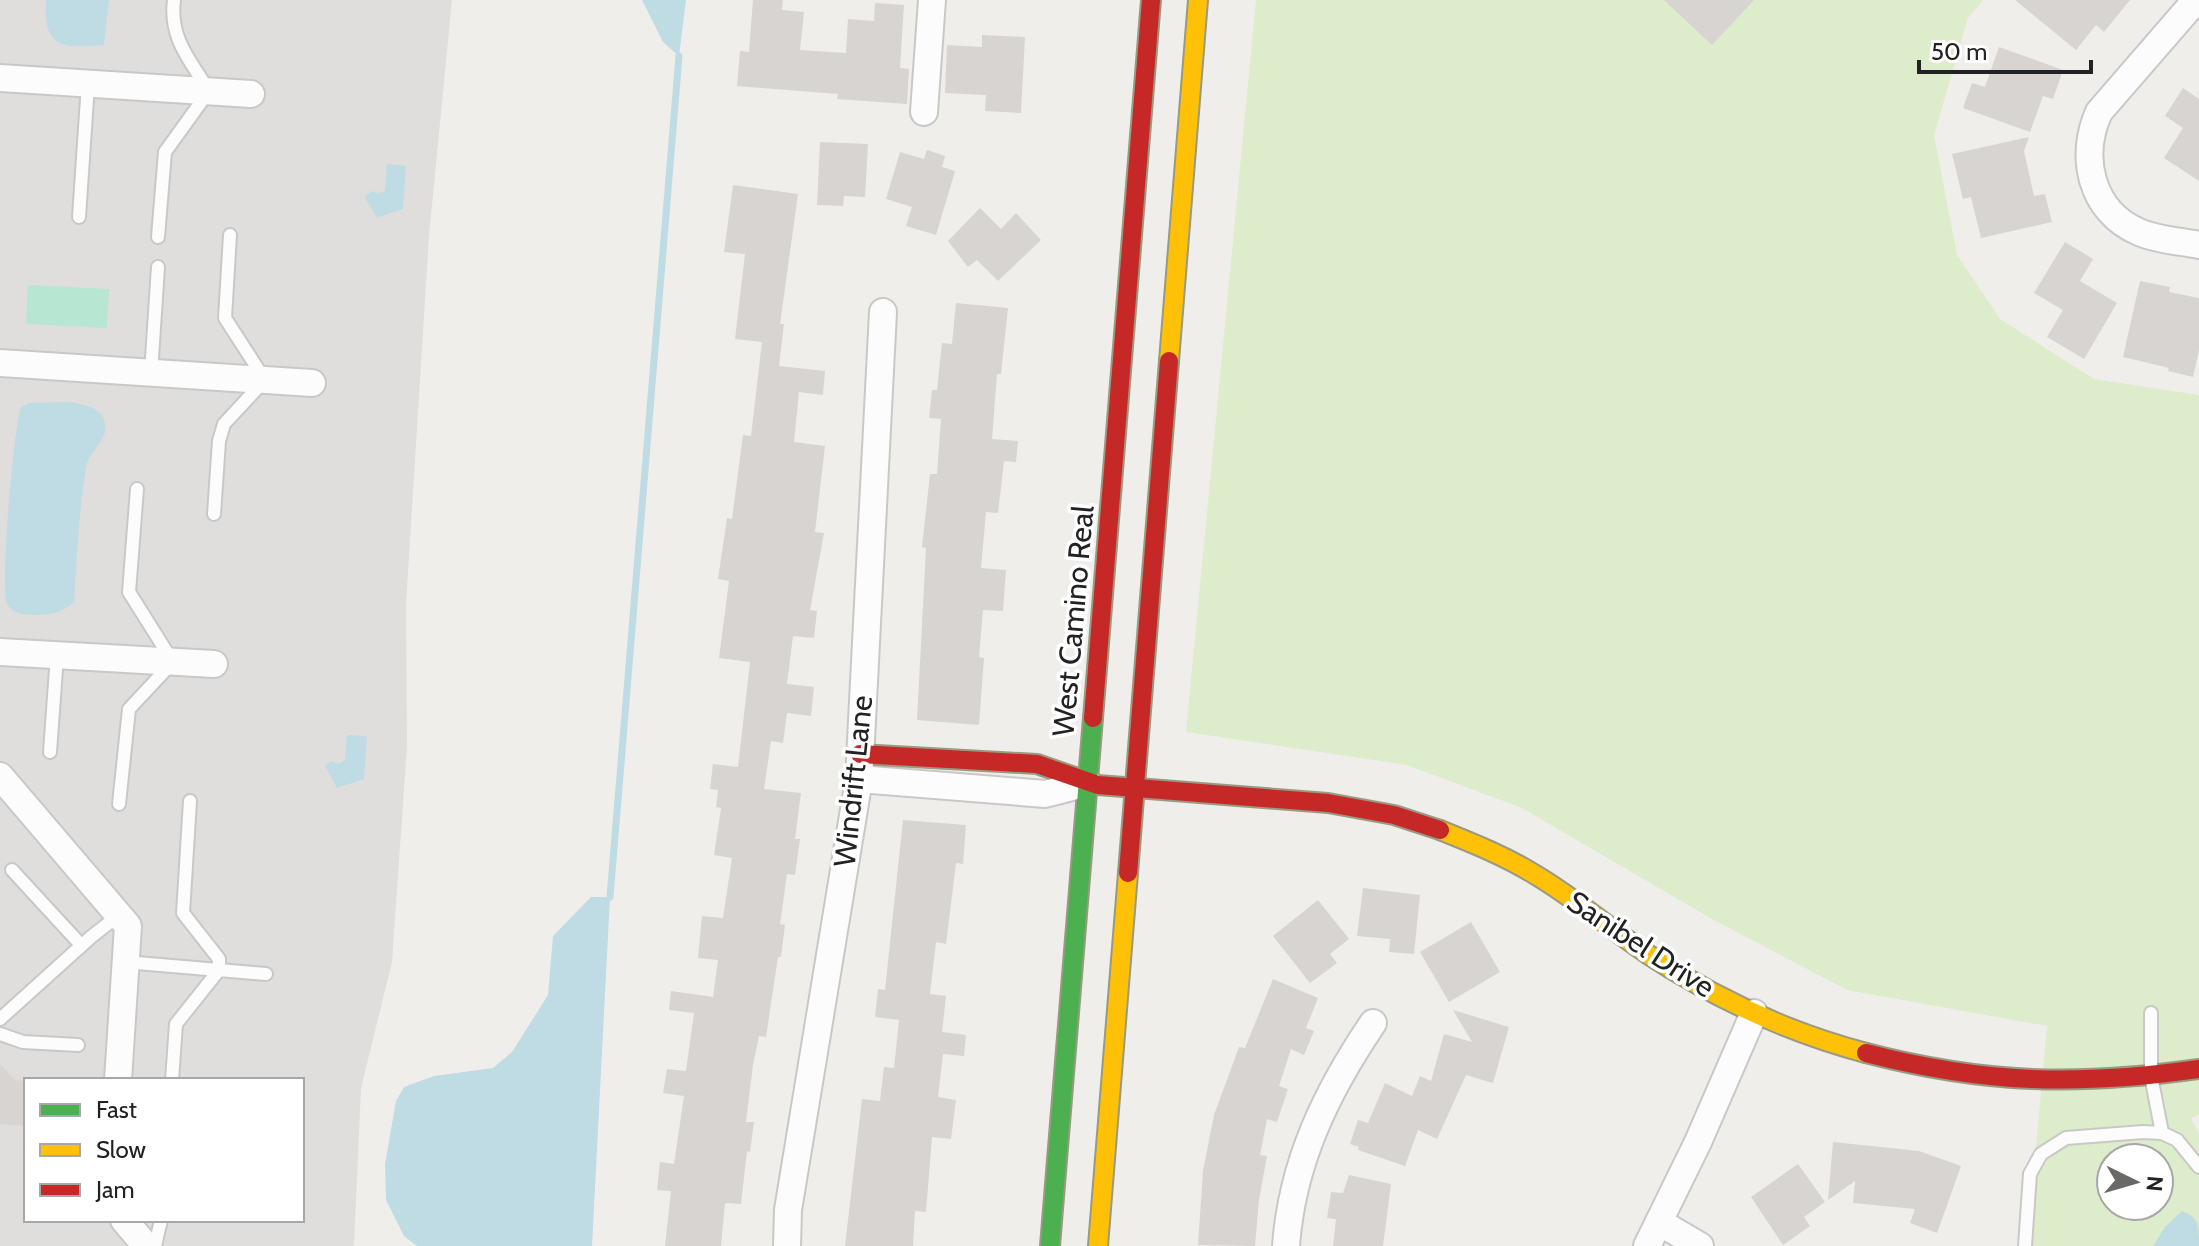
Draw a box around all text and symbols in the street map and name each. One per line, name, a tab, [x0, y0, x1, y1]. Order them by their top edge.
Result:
scale bar	[1919, 24, 2091, 74]
text: 50 m	[1931, 37, 1987, 66]
street label: West Camino Real	[1044, 504, 1102, 738]
street label: Windrift Lane	[826, 693, 880, 869]
street label: Sanibel Drive	[1560, 883, 1722, 1005]
legend	[24, 1078, 304, 1222]
text: Fast	[96, 1095, 137, 1124]
text: Slow	[96, 1135, 146, 1164]
north arrow	[2095, 1142, 2175, 1222]
text: Jam	[95, 1175, 134, 1204]
text: N	[2140, 1175, 2169, 1193]

